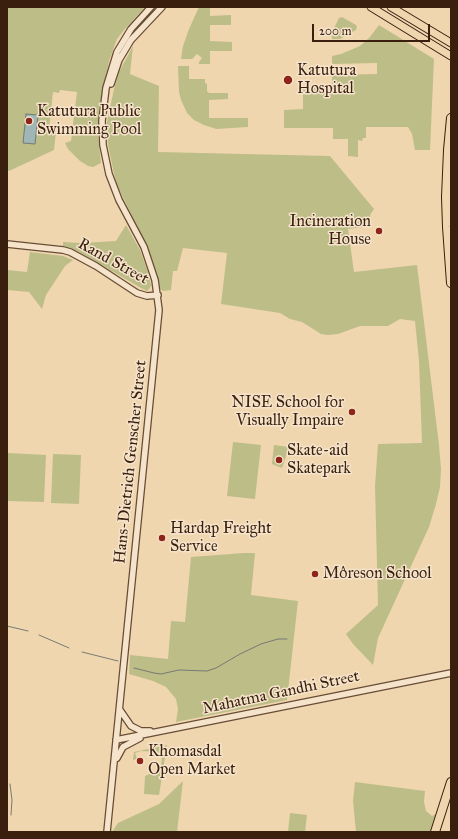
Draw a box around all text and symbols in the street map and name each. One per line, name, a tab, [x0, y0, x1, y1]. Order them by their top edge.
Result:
scale bar	[314, 16, 432, 42]
text: 200 m	[319, 24, 352, 38]
place label: Katutura Hospital	[297, 61, 356, 99]
marker: Katutura Hospital	[282, 74, 294, 86]
place label: Katutura Public Swimming Pool	[37, 102, 141, 140]
marker: Katutura Public Swimming Pool	[24, 116, 34, 126]
place label: Incineration House	[289, 212, 371, 250]
marker: Incineration House	[374, 226, 384, 236]
street label: Rand Street	[74, 235, 152, 289]
street label: Hans-Dietrich Genscher Street	[111, 359, 151, 565]
place label: NISE School for Visually Impaire	[231, 393, 344, 431]
marker: NISE School for Visually Impaire	[347, 407, 357, 417]
place label: Skate-aid Skatepark	[287, 441, 351, 479]
marker: Skate-aid Skatepark	[274, 455, 284, 465]
place label: Hardap Freight Service	[170, 519, 272, 557]
marker: Hardap Freight Service	[157, 533, 167, 543]
place label: Môreson School	[323, 564, 432, 584]
marker: Môreson School	[310, 569, 320, 579]
street label: Mahatma Gandhi Street	[201, 667, 361, 719]
place label: Khomasdal Open Market	[148, 742, 236, 780]
marker: Khomasdal Open Market	[135, 756, 145, 766]

